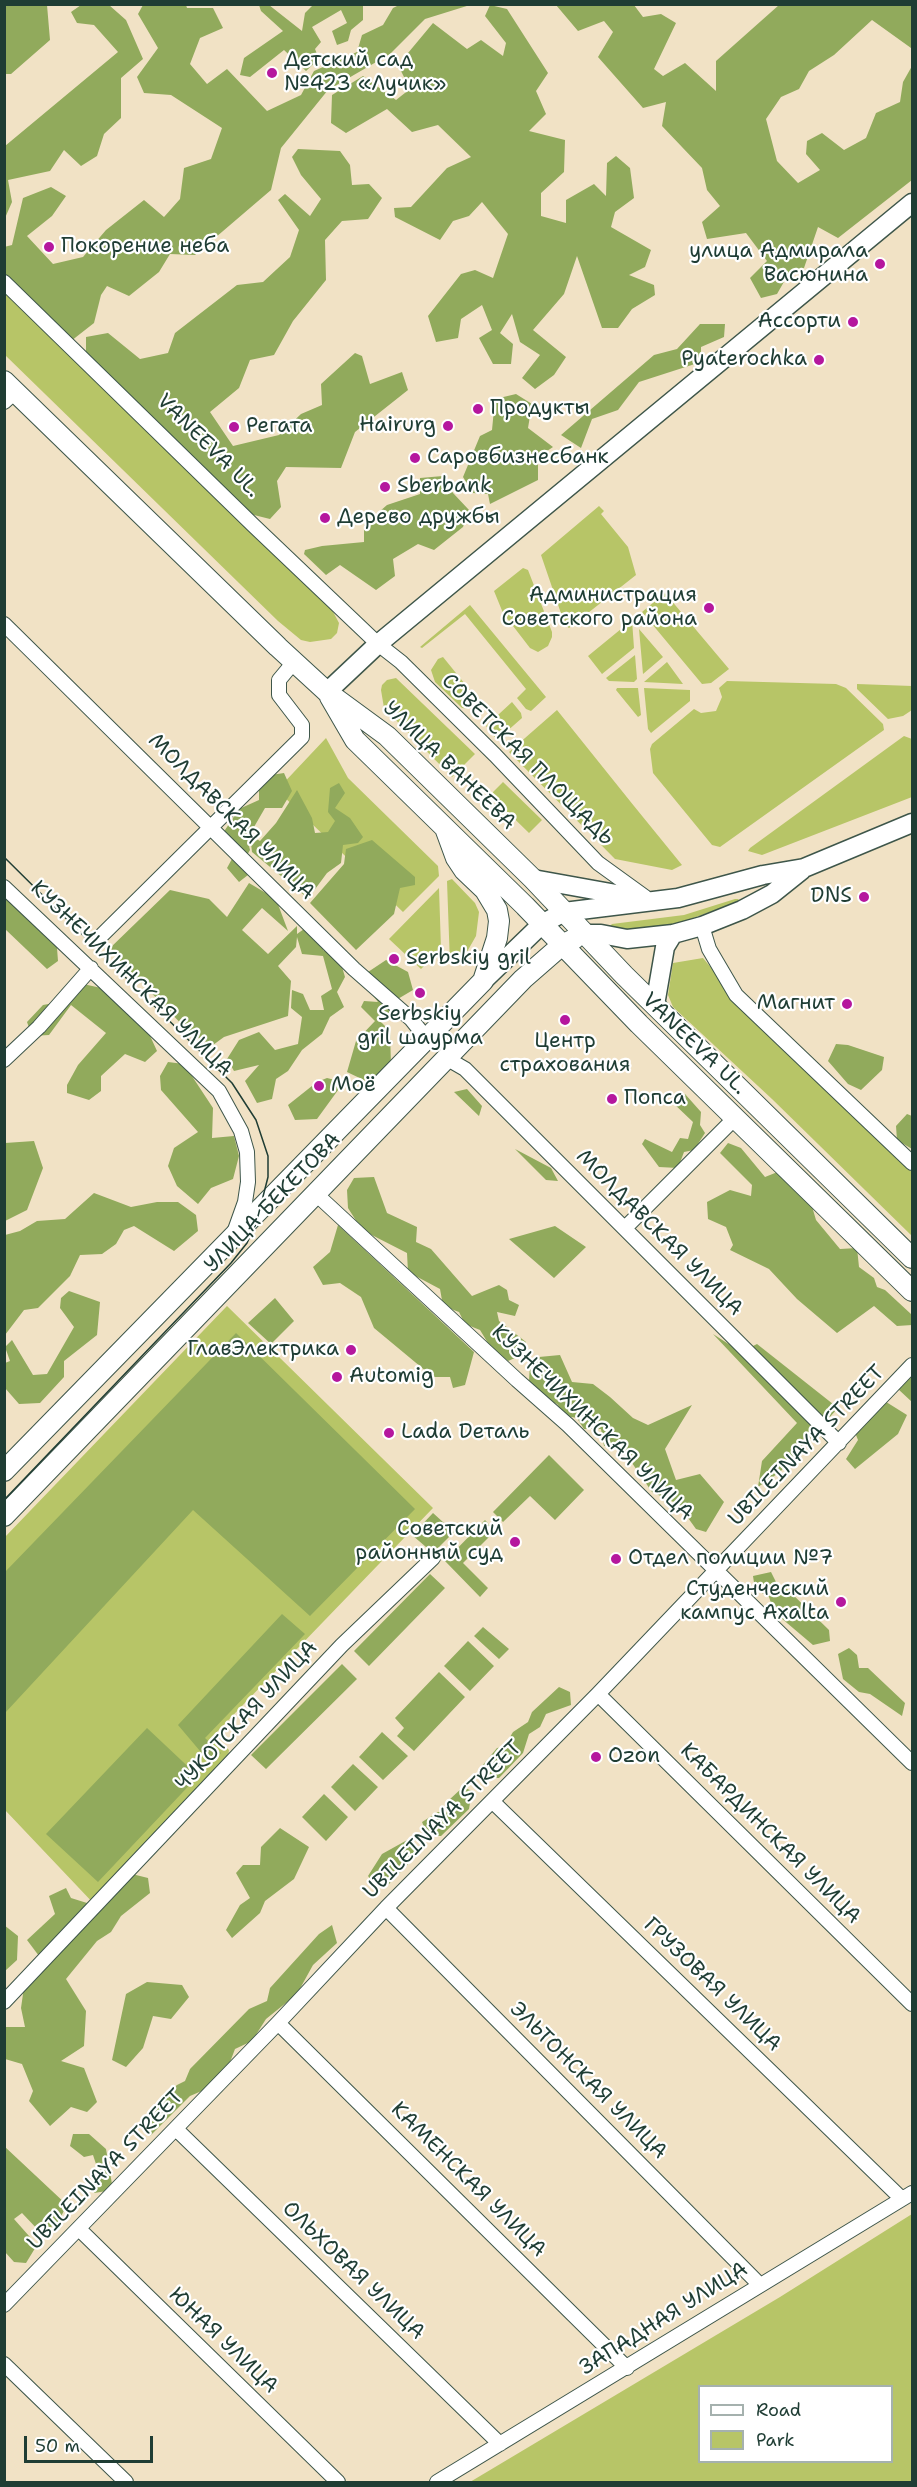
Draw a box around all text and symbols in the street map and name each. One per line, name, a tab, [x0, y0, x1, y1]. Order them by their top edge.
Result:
place label: Детский сад №423 «Лучик»	[284, 48, 446, 98]
marker: Детский сад №423 «Лучик»	[265, 66, 279, 80]
place label: Покорение неба	[61, 234, 229, 260]
place label: улица Адмирала Васюнина	[689, 239, 868, 289]
marker: Покорение неба	[42, 240, 56, 254]
marker: улица Адмирала Васюнина	[873, 257, 887, 271]
place label: Ассорти	[758, 309, 841, 335]
marker: Ассорти	[846, 315, 860, 329]
place label: Pyaterochka	[681, 347, 807, 373]
marker: Pyaterochka	[812, 353, 826, 367]
street label: VANEEVA UL.	[151, 389, 265, 503]
place label: Продукты	[490, 396, 590, 422]
marker: Продукты	[471, 402, 485, 416]
place label: Hairurg	[359, 413, 436, 439]
place label: Регата	[246, 414, 312, 440]
marker: Hairurg	[441, 419, 455, 433]
marker: Регата	[227, 420, 241, 434]
place label: Саровбизнесбанк	[427, 445, 609, 471]
marker: Саровбизнесбанк	[408, 451, 422, 465]
place label: Sberbank	[397, 474, 492, 500]
marker: Sberbank	[378, 480, 392, 494]
place label: Дерево дружбы	[337, 505, 500, 531]
marker: Дерево дружбы	[318, 511, 332, 525]
place label: Администрация Советского района	[501, 583, 697, 633]
marker: Администрация Советского района	[702, 601, 716, 615]
street label: СОВЕТСКАЯ ПЛОЩАДЬ	[436, 669, 618, 851]
street label: УЛИЦА ВАНЕЕВА	[377, 696, 521, 836]
street label: МОЛДАВСКАЯ УЛИЦА	[143, 729, 319, 905]
street label: КУЗНЕЧИХИНСКАЯ УЛИЦА	[25, 876, 237, 1082]
place label: DNS	[811, 884, 852, 910]
marker: DNS	[857, 890, 871, 904]
place label: Serbskiy gril	[406, 946, 531, 972]
marker: Serbskiy gril	[387, 952, 401, 966]
marker: Serbskiy gril шаурма	[413, 986, 427, 1000]
street label: VANEEVA UL.	[636, 988, 752, 1100]
place label: Магнит	[757, 991, 835, 1017]
marker: Магнит	[840, 997, 854, 1011]
place label: Serbskiy gril шаурма	[357, 1002, 483, 1052]
marker: Центр страхования	[558, 1013, 572, 1027]
place label: Центр страхования	[500, 1029, 630, 1079]
place label: Моё	[331, 1073, 376, 1099]
marker: Моё	[312, 1079, 326, 1093]
place label: Попса	[624, 1086, 686, 1112]
marker: Попса	[605, 1092, 619, 1106]
street label: УЛИЦА БЕКЕТОВА	[200, 1128, 346, 1278]
street label: МОЛДАВСКАЯ УЛИЦА	[571, 1145, 747, 1321]
street label: КУЗНЕЧИХИНСКАЯ УЛИЦА	[486, 1320, 698, 1526]
place label: ГлавЭлектрика	[187, 1337, 339, 1363]
marker: ГлавЭлектрика	[344, 1343, 358, 1357]
street label: UBILEINAYA STREET	[724, 1360, 890, 1532]
place label: Automig	[349, 1364, 434, 1390]
marker: Automig	[330, 1370, 344, 1384]
place label: Lada Dеталь	[401, 1420, 529, 1446]
marker: Lada Dеталь	[382, 1426, 396, 1440]
place label: Советский районный суд	[356, 1517, 503, 1567]
marker: Советский районный суд	[508, 1535, 522, 1549]
place label: Отдел полиции №7	[628, 1546, 833, 1572]
marker: Отдел полиции №7	[609, 1552, 623, 1566]
place label: Студенческий кампус Axalta	[680, 1577, 829, 1627]
marker: Студенческий кампус Axalta	[834, 1595, 848, 1609]
street label: ЧУКОТСКАЯ УЛИЦА	[171, 1636, 323, 1796]
street label: UBILEINAYA STREET	[358, 1735, 528, 1905]
street label: КАБАРДИНСКАЯ УЛИЦА	[674, 1738, 866, 1930]
place label: Ozon	[608, 1744, 660, 1770]
marker: Ozon	[589, 1750, 603, 1764]
street label: ГРУЗОВАЯ УЛИЦА	[638, 1913, 786, 2057]
street label: ЭЛЬТОНСКАЯ УЛИЦА	[504, 1997, 672, 2165]
street label: UBILEINAYA STREET	[23, 2084, 189, 2256]
street label: КАМЕНСКАЯ УЛИЦА	[385, 2097, 551, 2263]
street label: ОЛЬХОВАЯ УЛИЦА	[277, 2197, 429, 2345]
street label: ЗАПАДНАЯ УЛИЦА	[575, 2257, 753, 2381]
street label: ЮНАЯ УЛИЦА	[163, 2283, 283, 2399]
legend	[698, 2385, 893, 2463]
text: Road	[756, 2398, 801, 2422]
scale bar	[27, 2424, 156, 2462]
text: Park	[756, 2428, 795, 2452]
text: 50 m	[35, 2434, 80, 2458]

